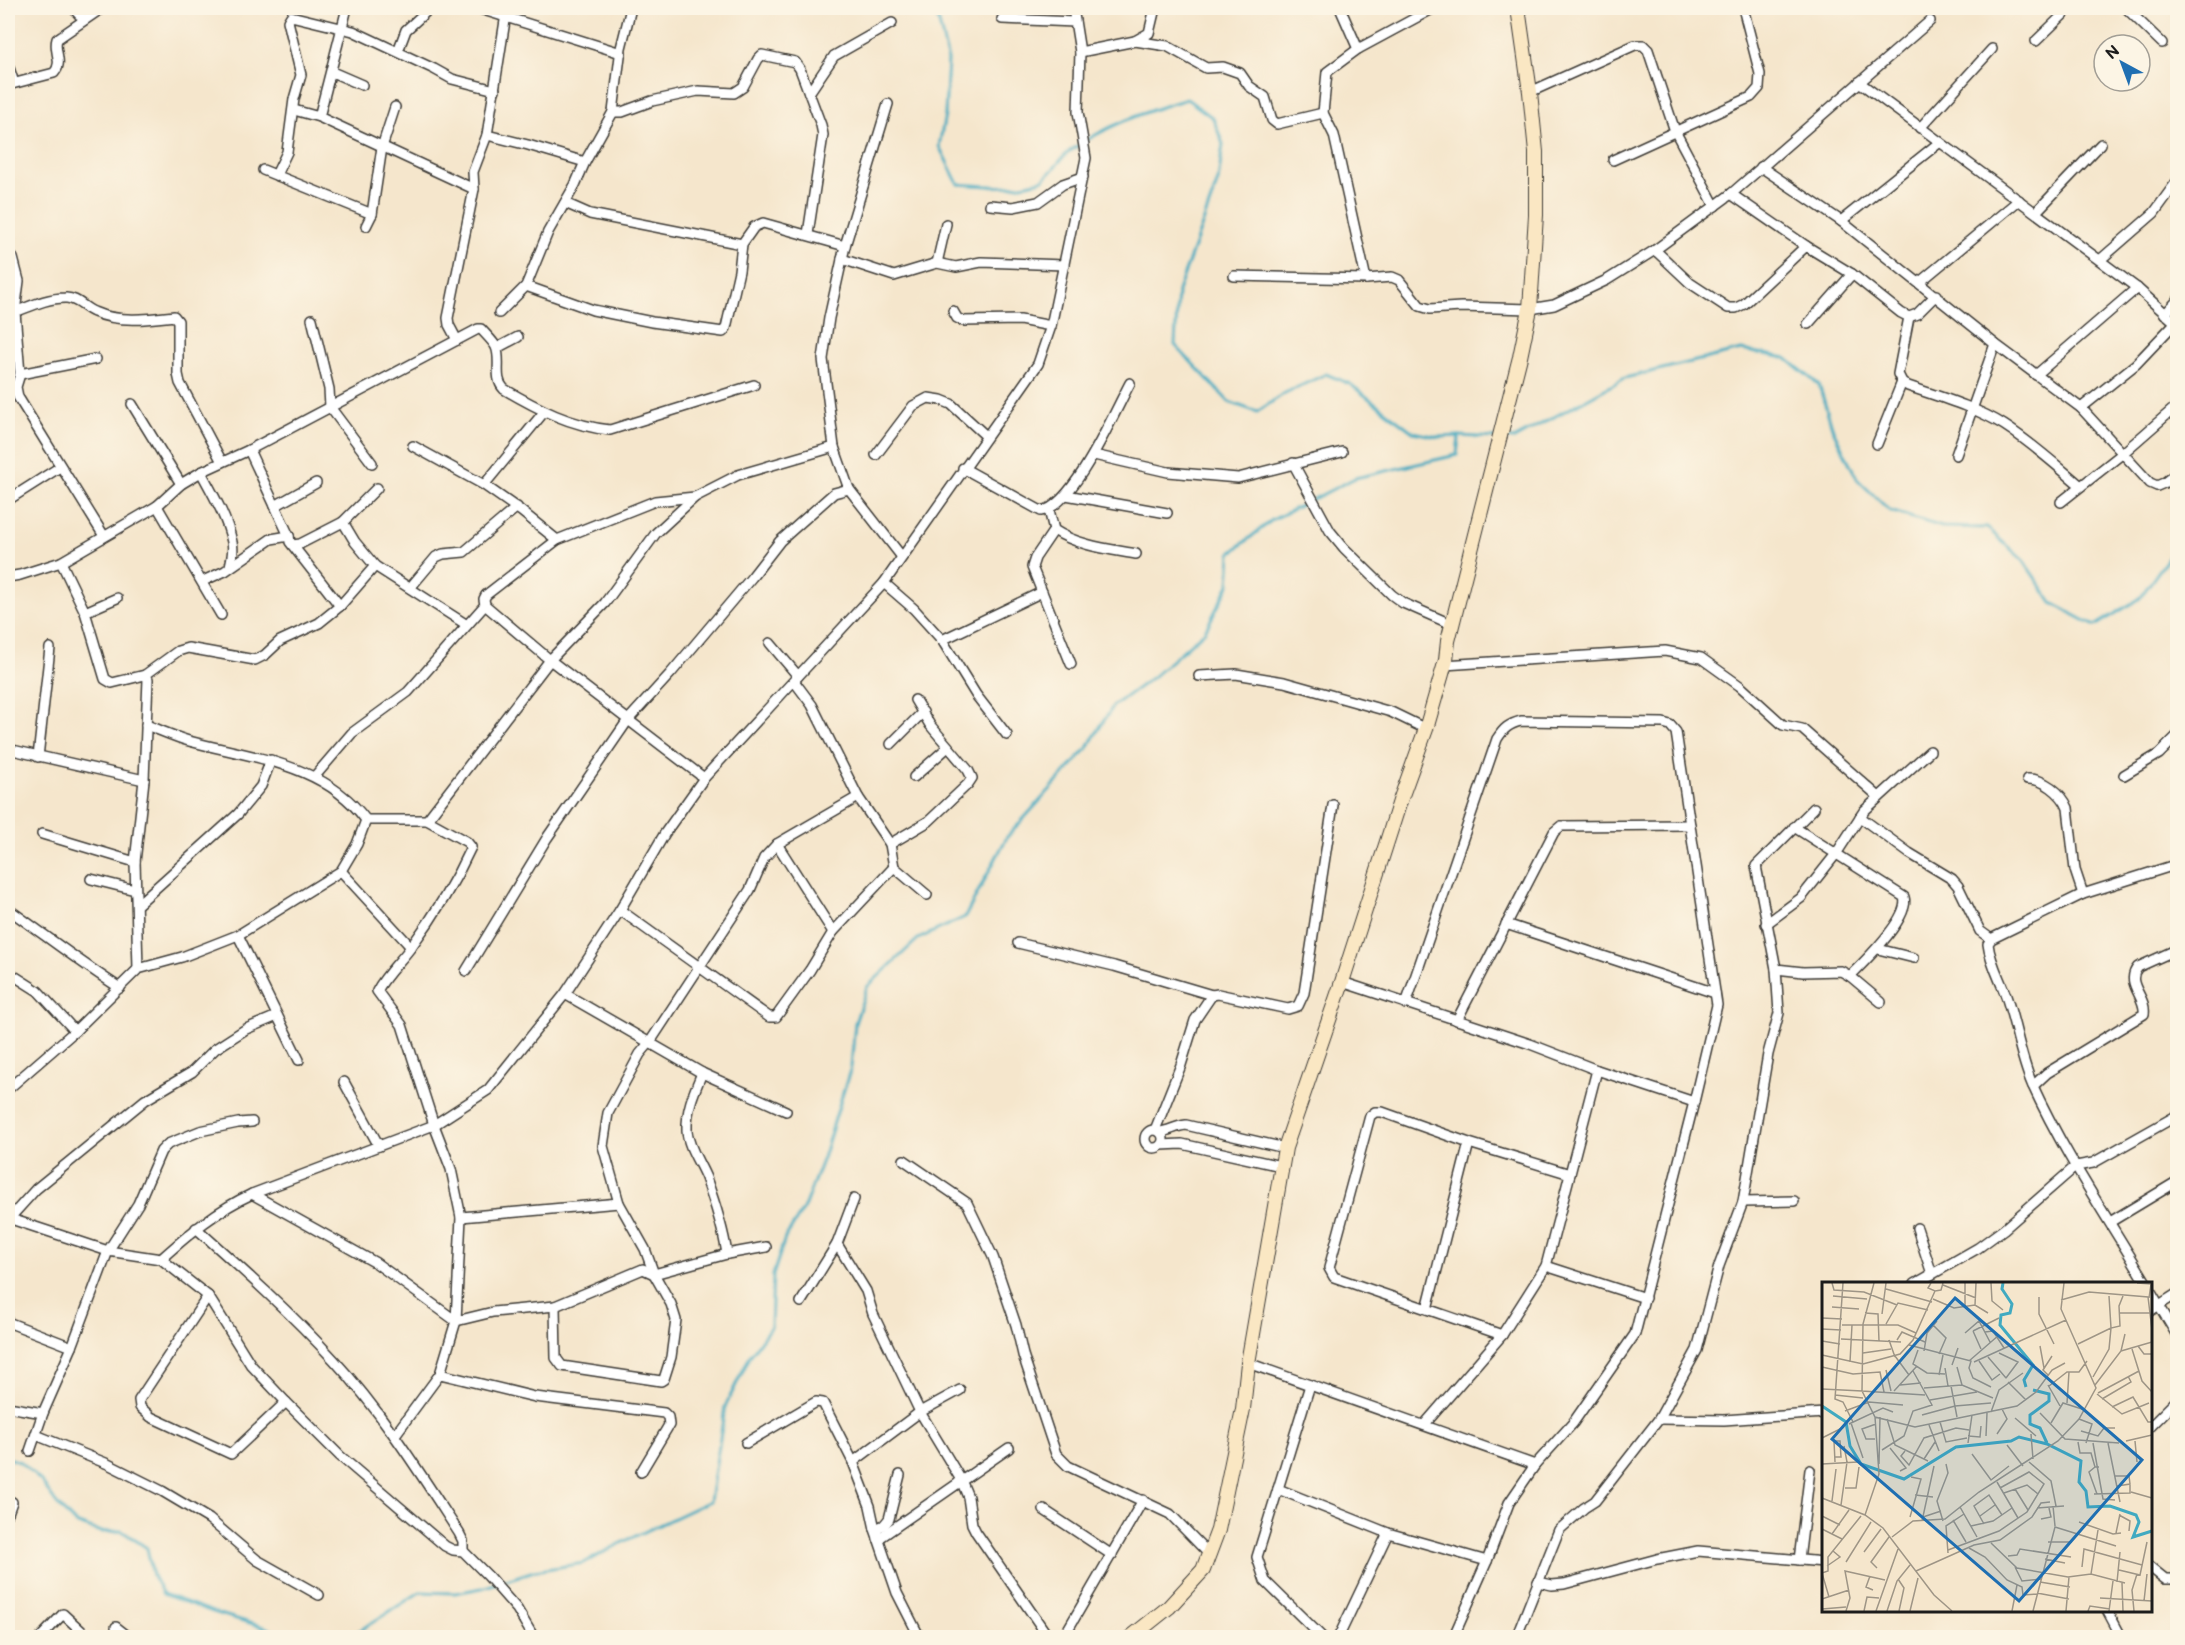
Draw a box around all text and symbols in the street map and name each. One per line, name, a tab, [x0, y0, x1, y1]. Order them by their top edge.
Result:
north arrow	[2092, 33, 2152, 93]
text: N	[2102, 42, 2124, 64]
inset map	[1822, 1282, 2152, 1612]

